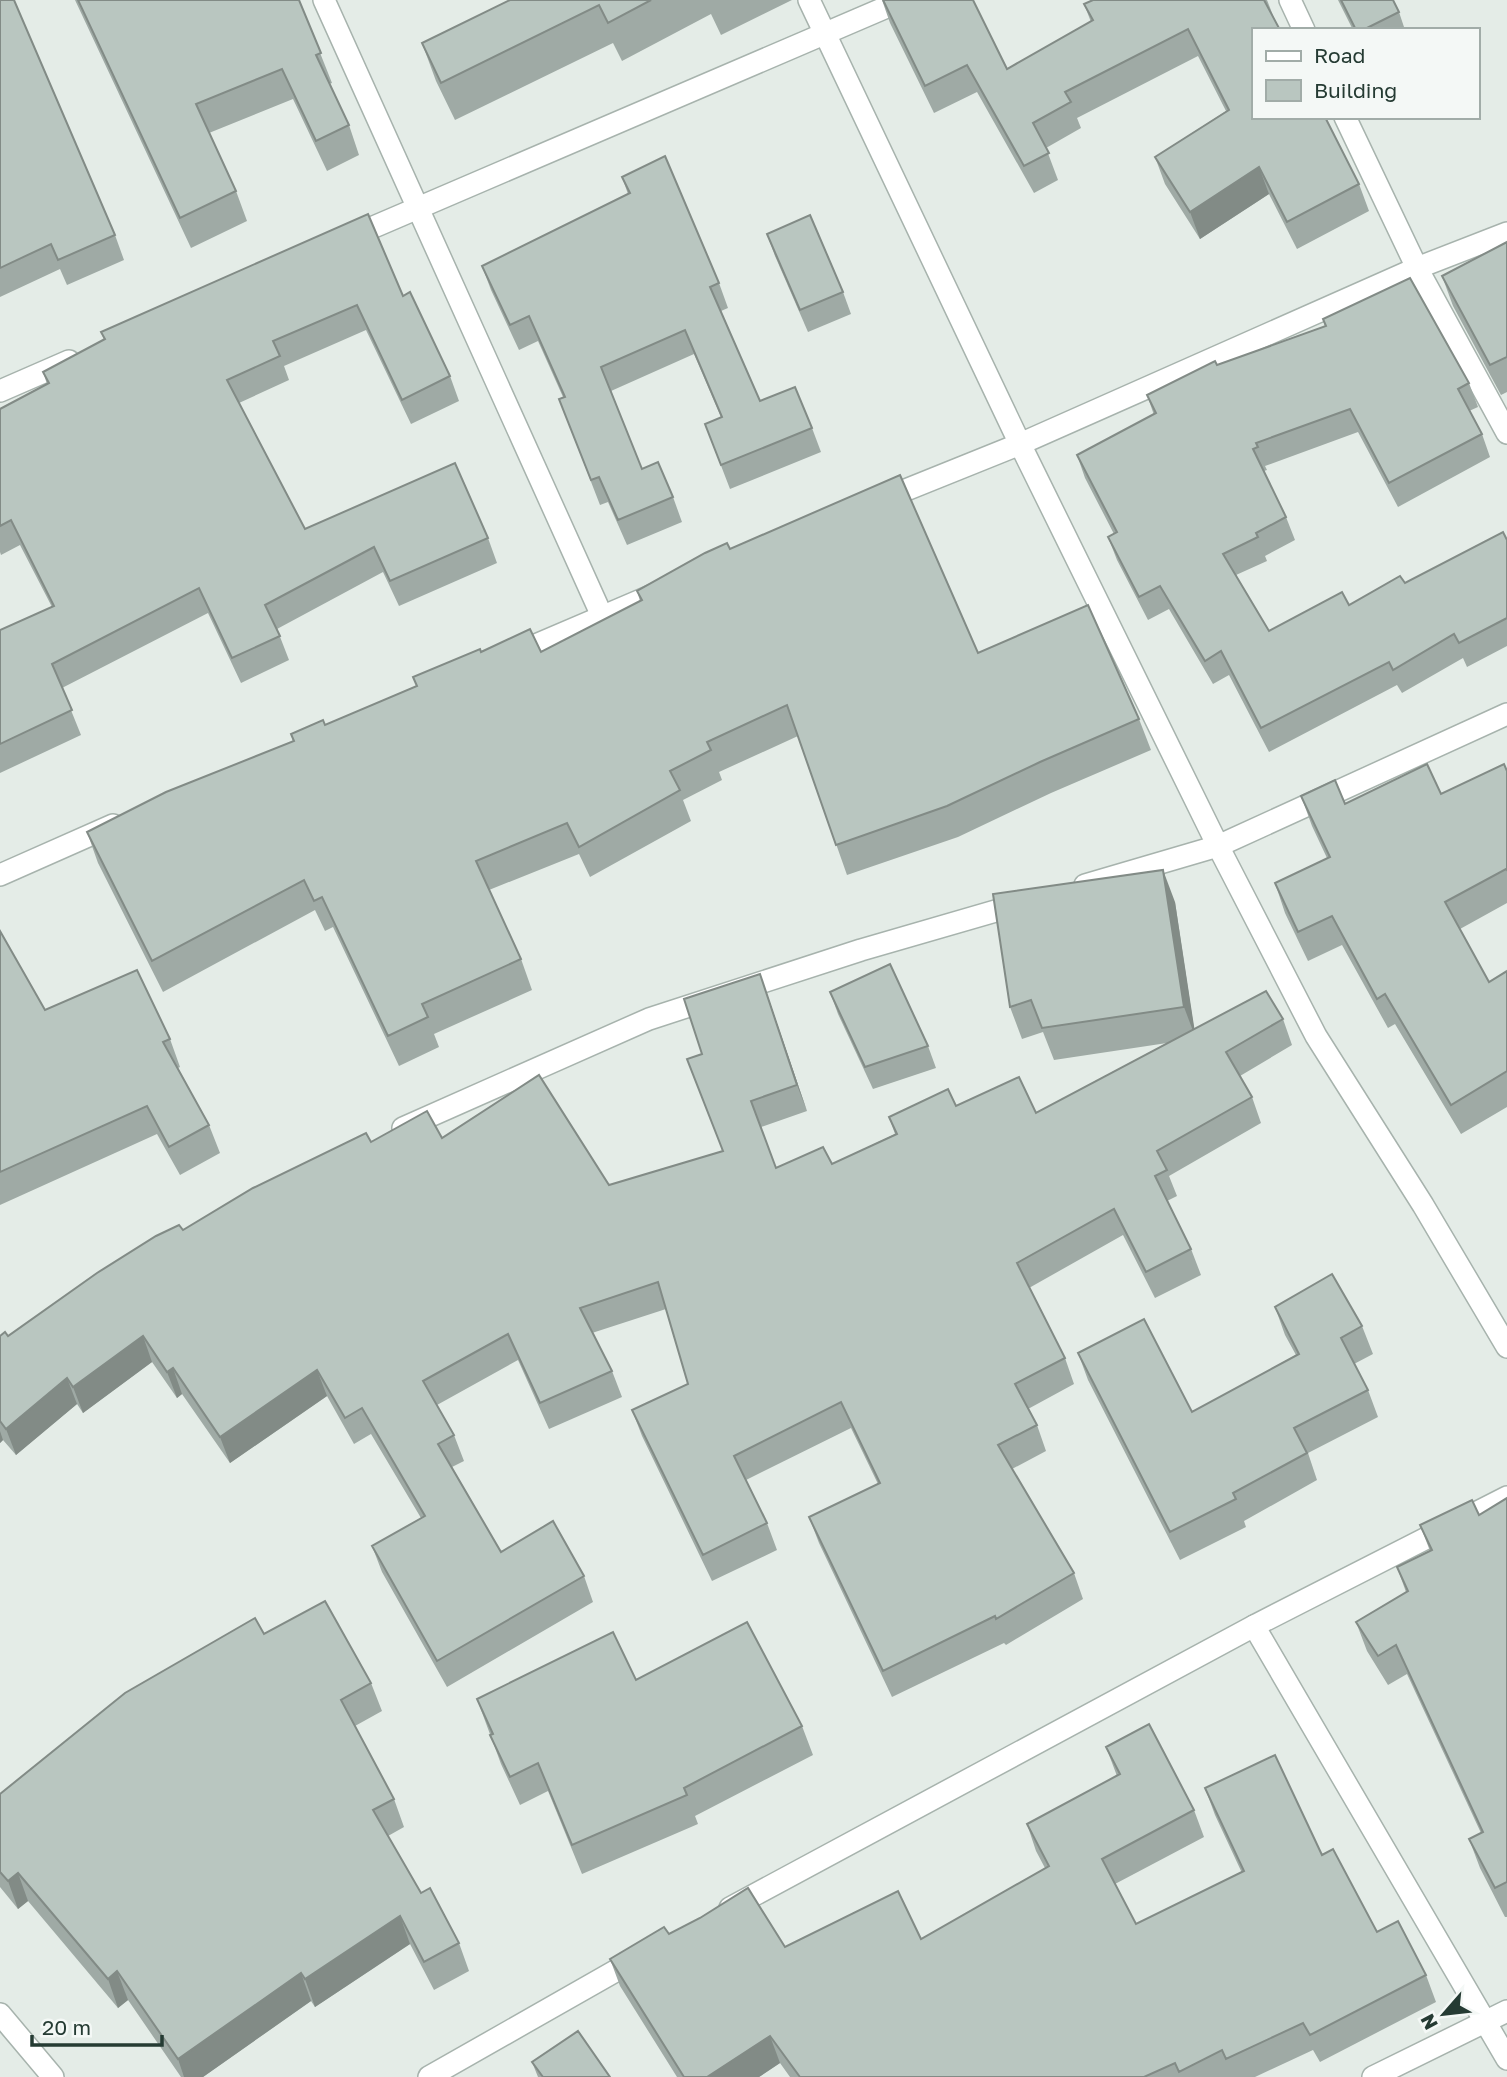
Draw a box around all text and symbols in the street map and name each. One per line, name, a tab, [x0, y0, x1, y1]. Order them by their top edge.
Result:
legend	[1252, 28, 1479, 119]
text: Road	[1314, 42, 1365, 68]
text: Building	[1314, 77, 1397, 103]
north arrow	[1409, 1979, 1479, 2049]
scale bar	[32, 2004, 161, 2048]
text: N	[1415, 2010, 1442, 2034]
text: 20 m	[42, 2014, 91, 2040]

